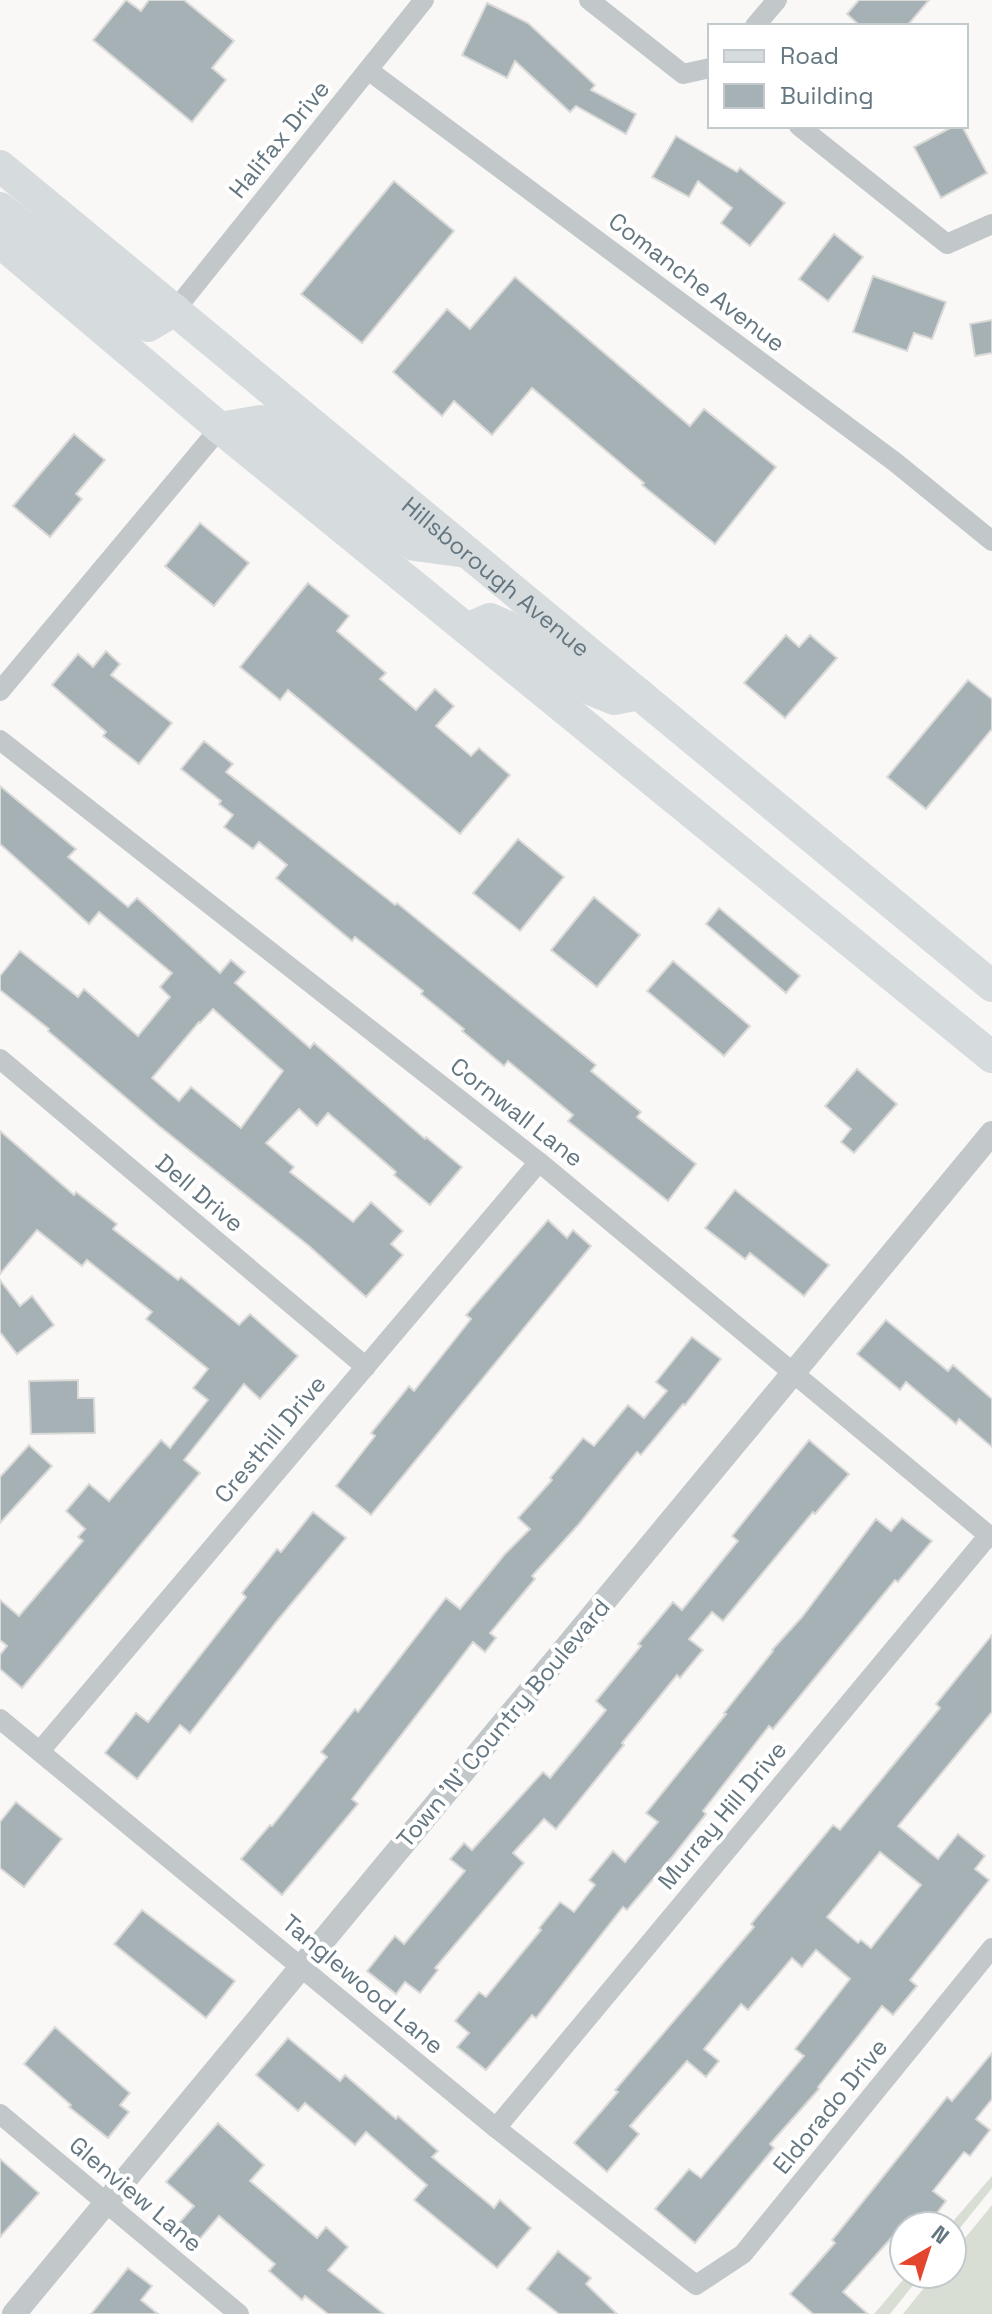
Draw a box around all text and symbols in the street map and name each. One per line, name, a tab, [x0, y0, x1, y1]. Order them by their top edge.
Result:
legend	[708, 24, 968, 128]
text: Road	[780, 40, 839, 71]
street label: Halifax Drive	[222, 74, 336, 204]
text: Building	[780, 80, 874, 111]
street label: Comanche Avenue	[603, 205, 791, 359]
street label: Hillsborough Avenue	[396, 489, 597, 663]
street label: Cornwall Lane	[444, 1050, 590, 1174]
street label: Dell Drive	[150, 1147, 250, 1239]
street label: Cresthill Drive	[207, 1369, 333, 1509]
street label: Town 'N' Country Boulevard	[389, 1592, 617, 1854]
street label: Murray Hill Drive	[651, 1734, 793, 1896]
street label: Tanglewood Lane	[276, 1907, 450, 2061]
street label: Eldorado Drive	[766, 2032, 894, 2180]
street label: Glenview Lane	[63, 2129, 209, 2259]
north arrow	[888, 2210, 968, 2290]
text: N	[926, 2219, 955, 2250]

